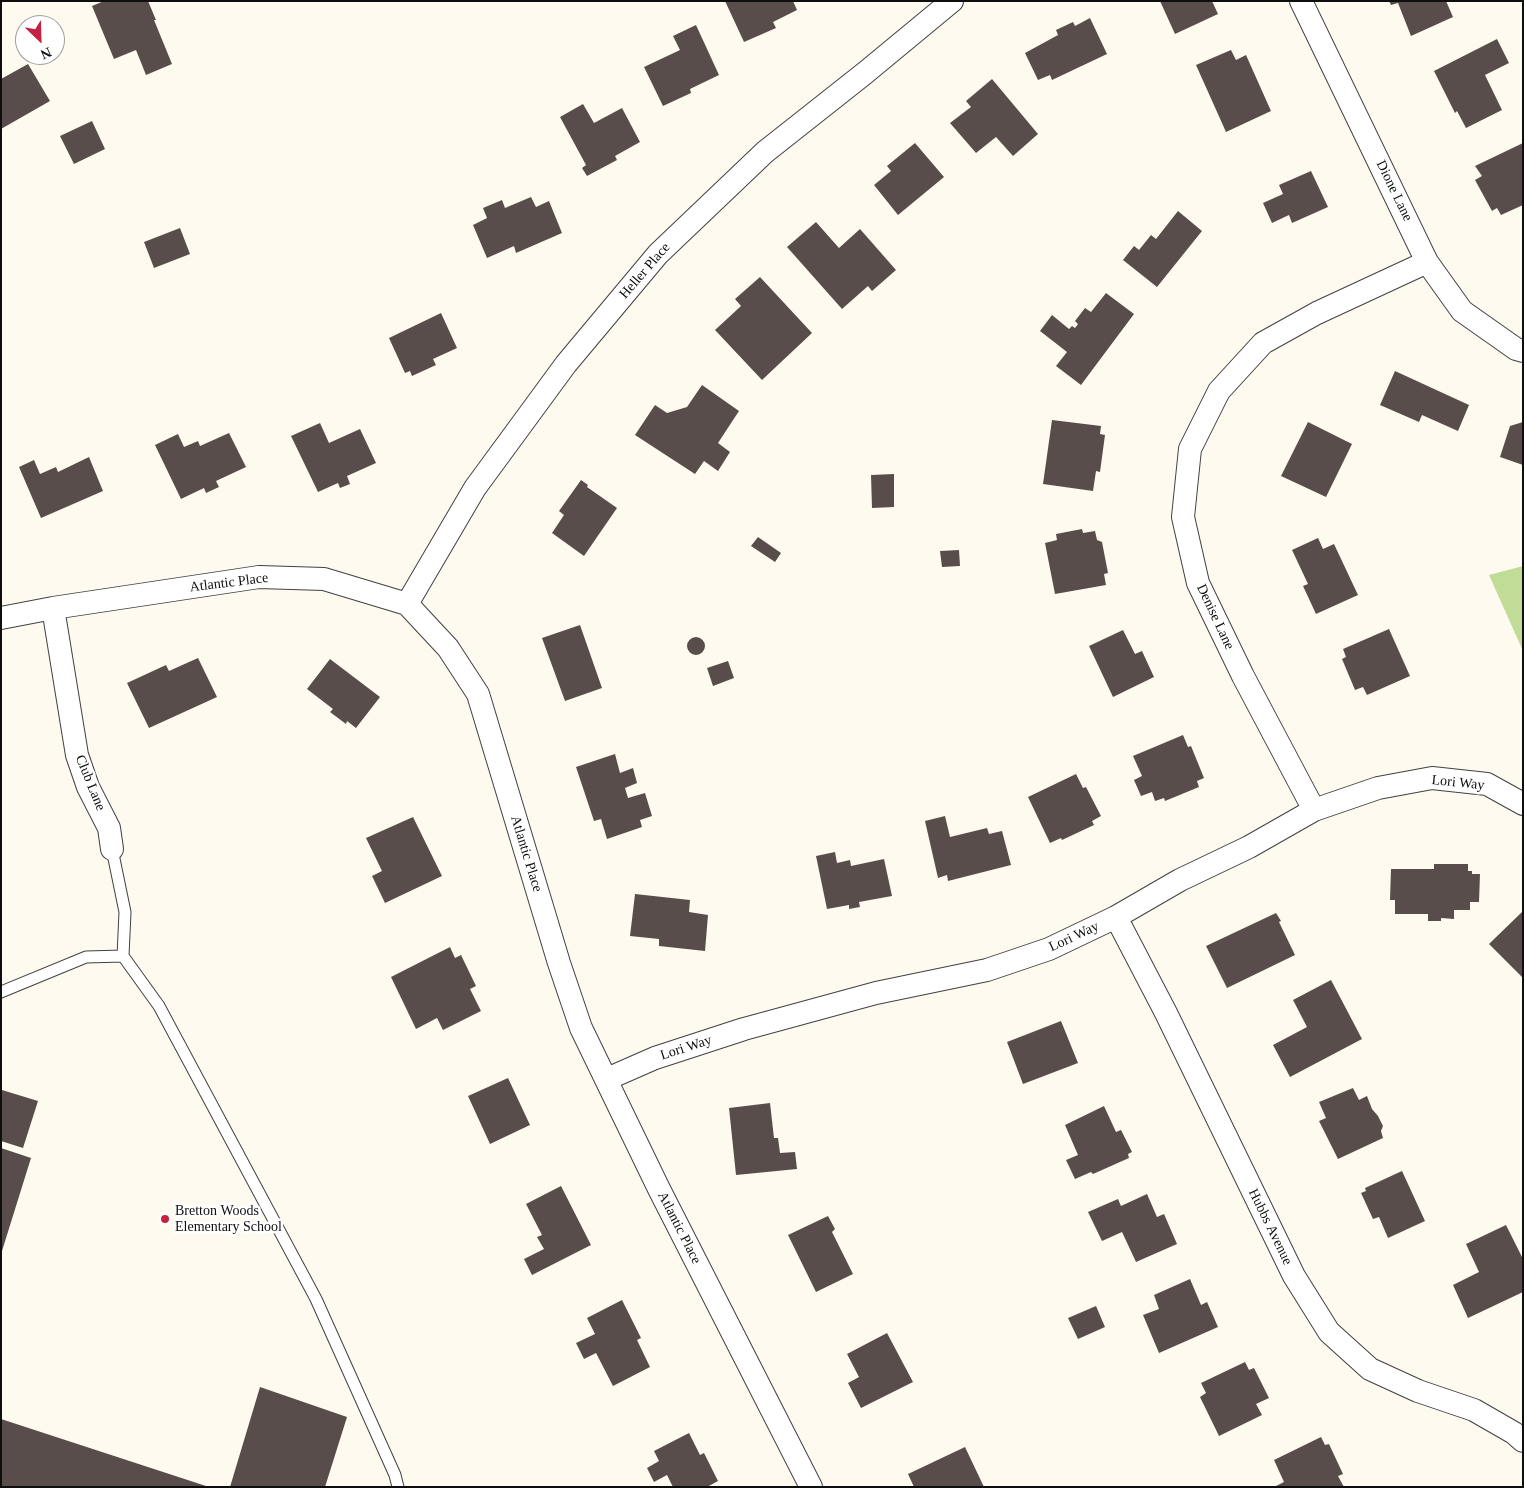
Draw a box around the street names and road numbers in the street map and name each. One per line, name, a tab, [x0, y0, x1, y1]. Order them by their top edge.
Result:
street label: Dione Lane	[1372, 158, 1416, 224]
street label: Heller Place	[616, 240, 674, 302]
street label: Atlantic Place	[189, 570, 269, 596]
street label: Denise Lane	[1193, 582, 1237, 652]
street label: Club Lane	[71, 753, 109, 813]
street label: Lori Way	[1431, 772, 1485, 794]
street label: Atlantic Place	[506, 814, 546, 894]
street label: Lori Way	[1046, 918, 1102, 956]
street label: Lori Way	[658, 1032, 714, 1064]
street label: Hubbs Avenue	[1244, 1186, 1296, 1268]
street label: Atlantic Place	[654, 1189, 704, 1267]

